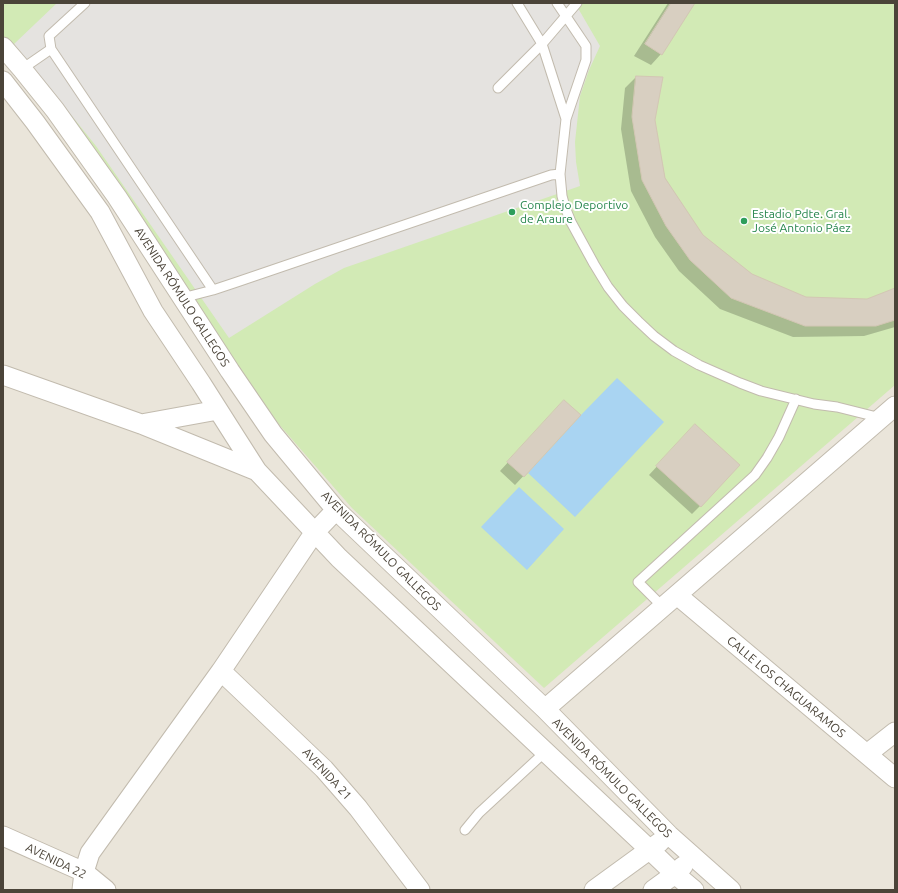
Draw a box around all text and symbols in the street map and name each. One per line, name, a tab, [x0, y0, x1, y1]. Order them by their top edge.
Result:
place label: Complejo Deportivo de Araure	[520, 198, 628, 226]
marker: Complejo Deportivo de Araure	[507, 207, 517, 217]
place label: Estadio Pdte. Gral. José Antonio Páez	[752, 207, 851, 235]
marker: Estadio Pdte. Gral. José Antonio Páez	[739, 216, 749, 226]
street label: AVENIDA RÓMULO GALLEGOS	[131, 225, 233, 369]
street label: AVENIDA RÓMULO GALLEGOS	[318, 488, 444, 614]
street label: CALLE LOS CHAGUARAMOS	[724, 633, 848, 741]
street label: AVENIDA RÓMULO GALLEGOS	[549, 715, 675, 841]
street label: AVENIDA 21	[299, 745, 355, 803]
street label: AVENIDA 22	[23, 840, 89, 882]

